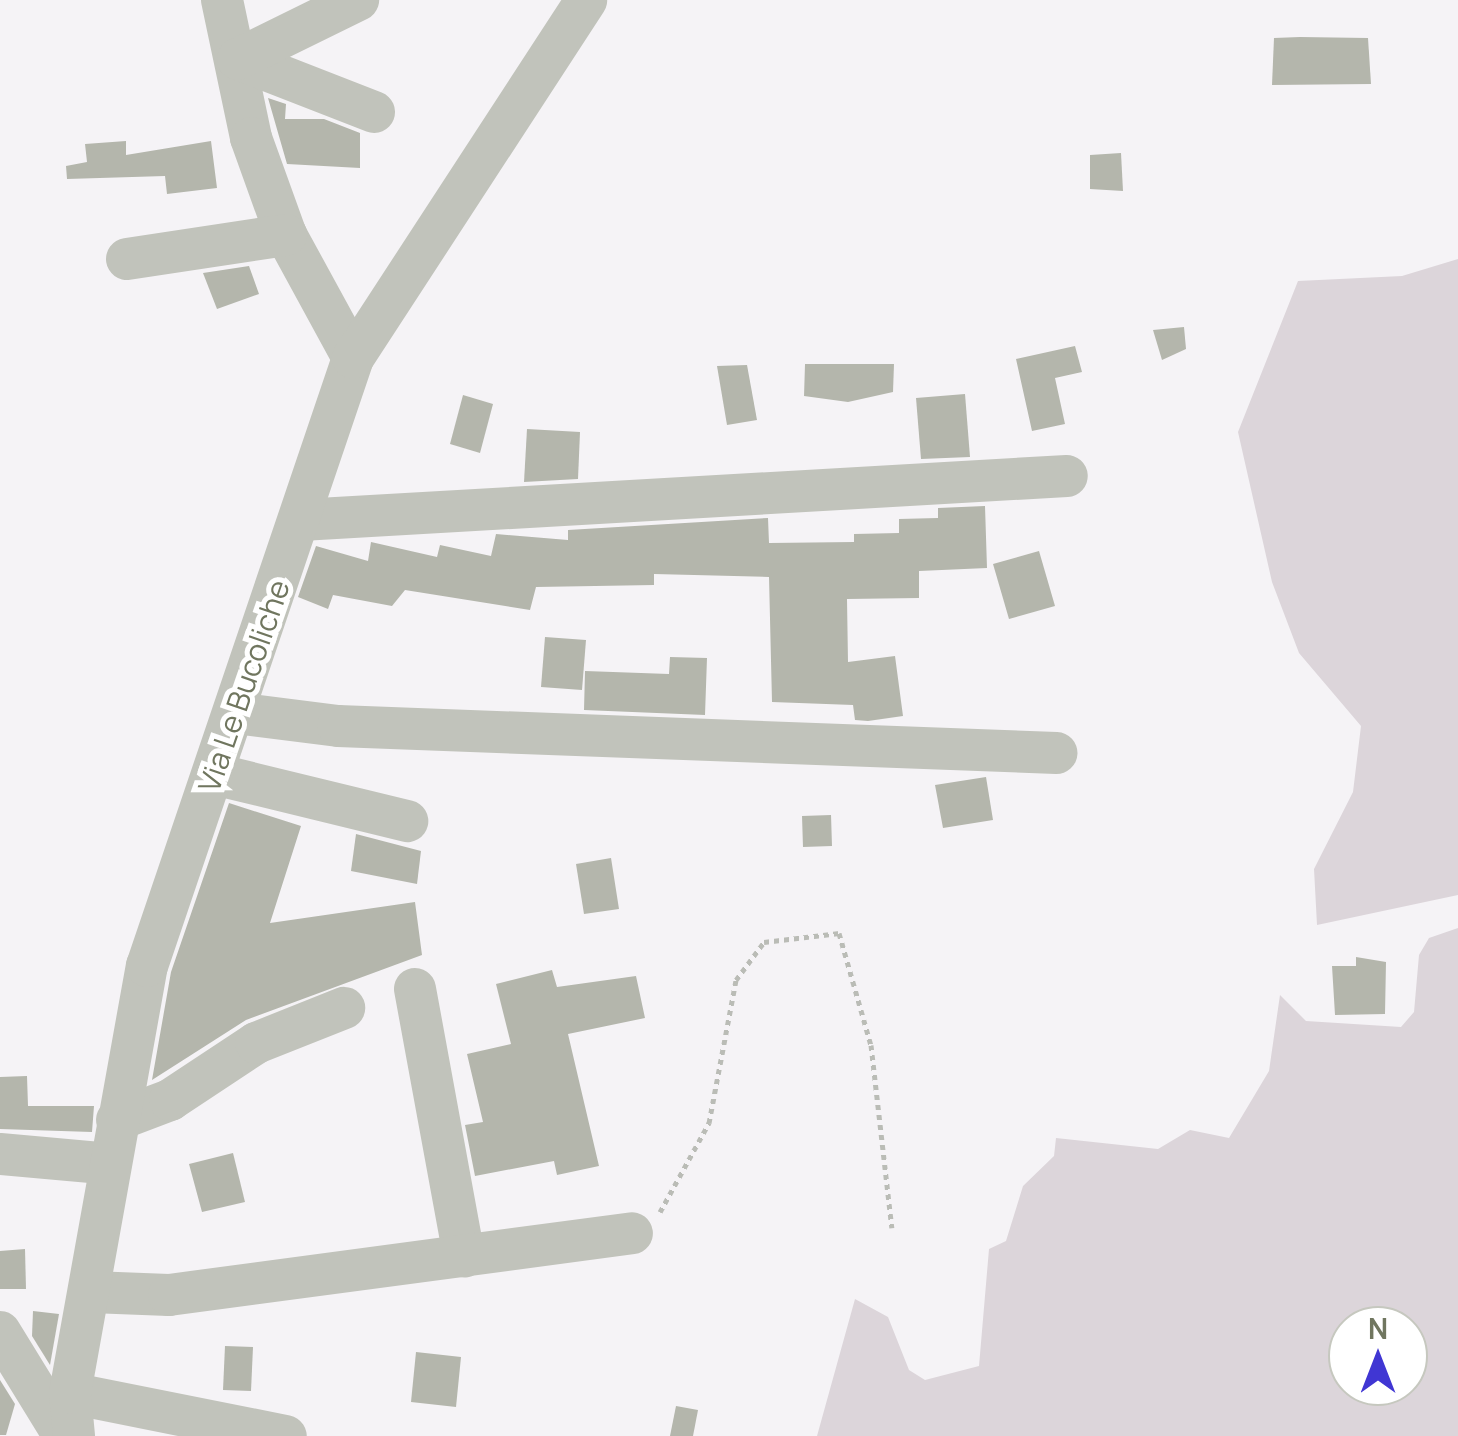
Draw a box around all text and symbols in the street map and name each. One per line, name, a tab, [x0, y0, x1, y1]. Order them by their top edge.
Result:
street label: Via Le Bucoliche	[191, 575, 297, 797]
north arrow	[1328, 1306, 1428, 1406]
text: N	[1368, 1309, 1388, 1347]

